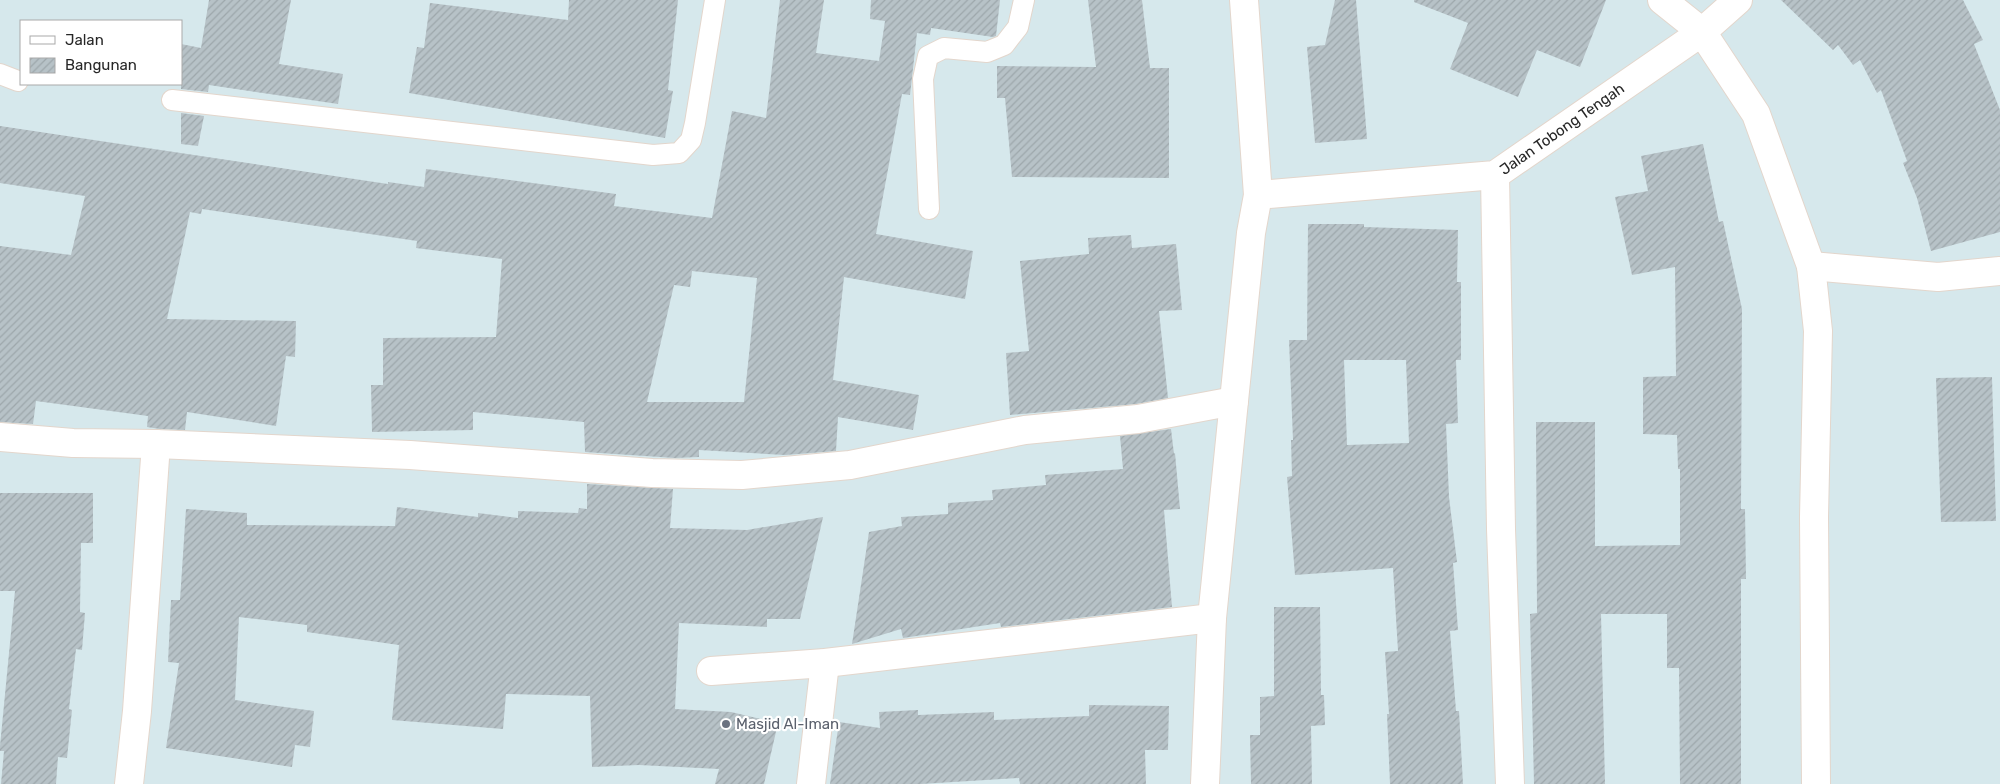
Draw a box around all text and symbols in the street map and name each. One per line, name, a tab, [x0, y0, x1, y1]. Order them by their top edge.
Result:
legend	[20, 20, 182, 85]
text: Jalan	[65, 31, 104, 49]
text: Bangunan	[65, 56, 137, 74]
street label: Jalan Tobong Tengah	[1496, 79, 1628, 179]
place label: Masjid Al-Iman	[736, 715, 839, 733]
marker: Masjid Al-Iman	[720, 718, 732, 730]

